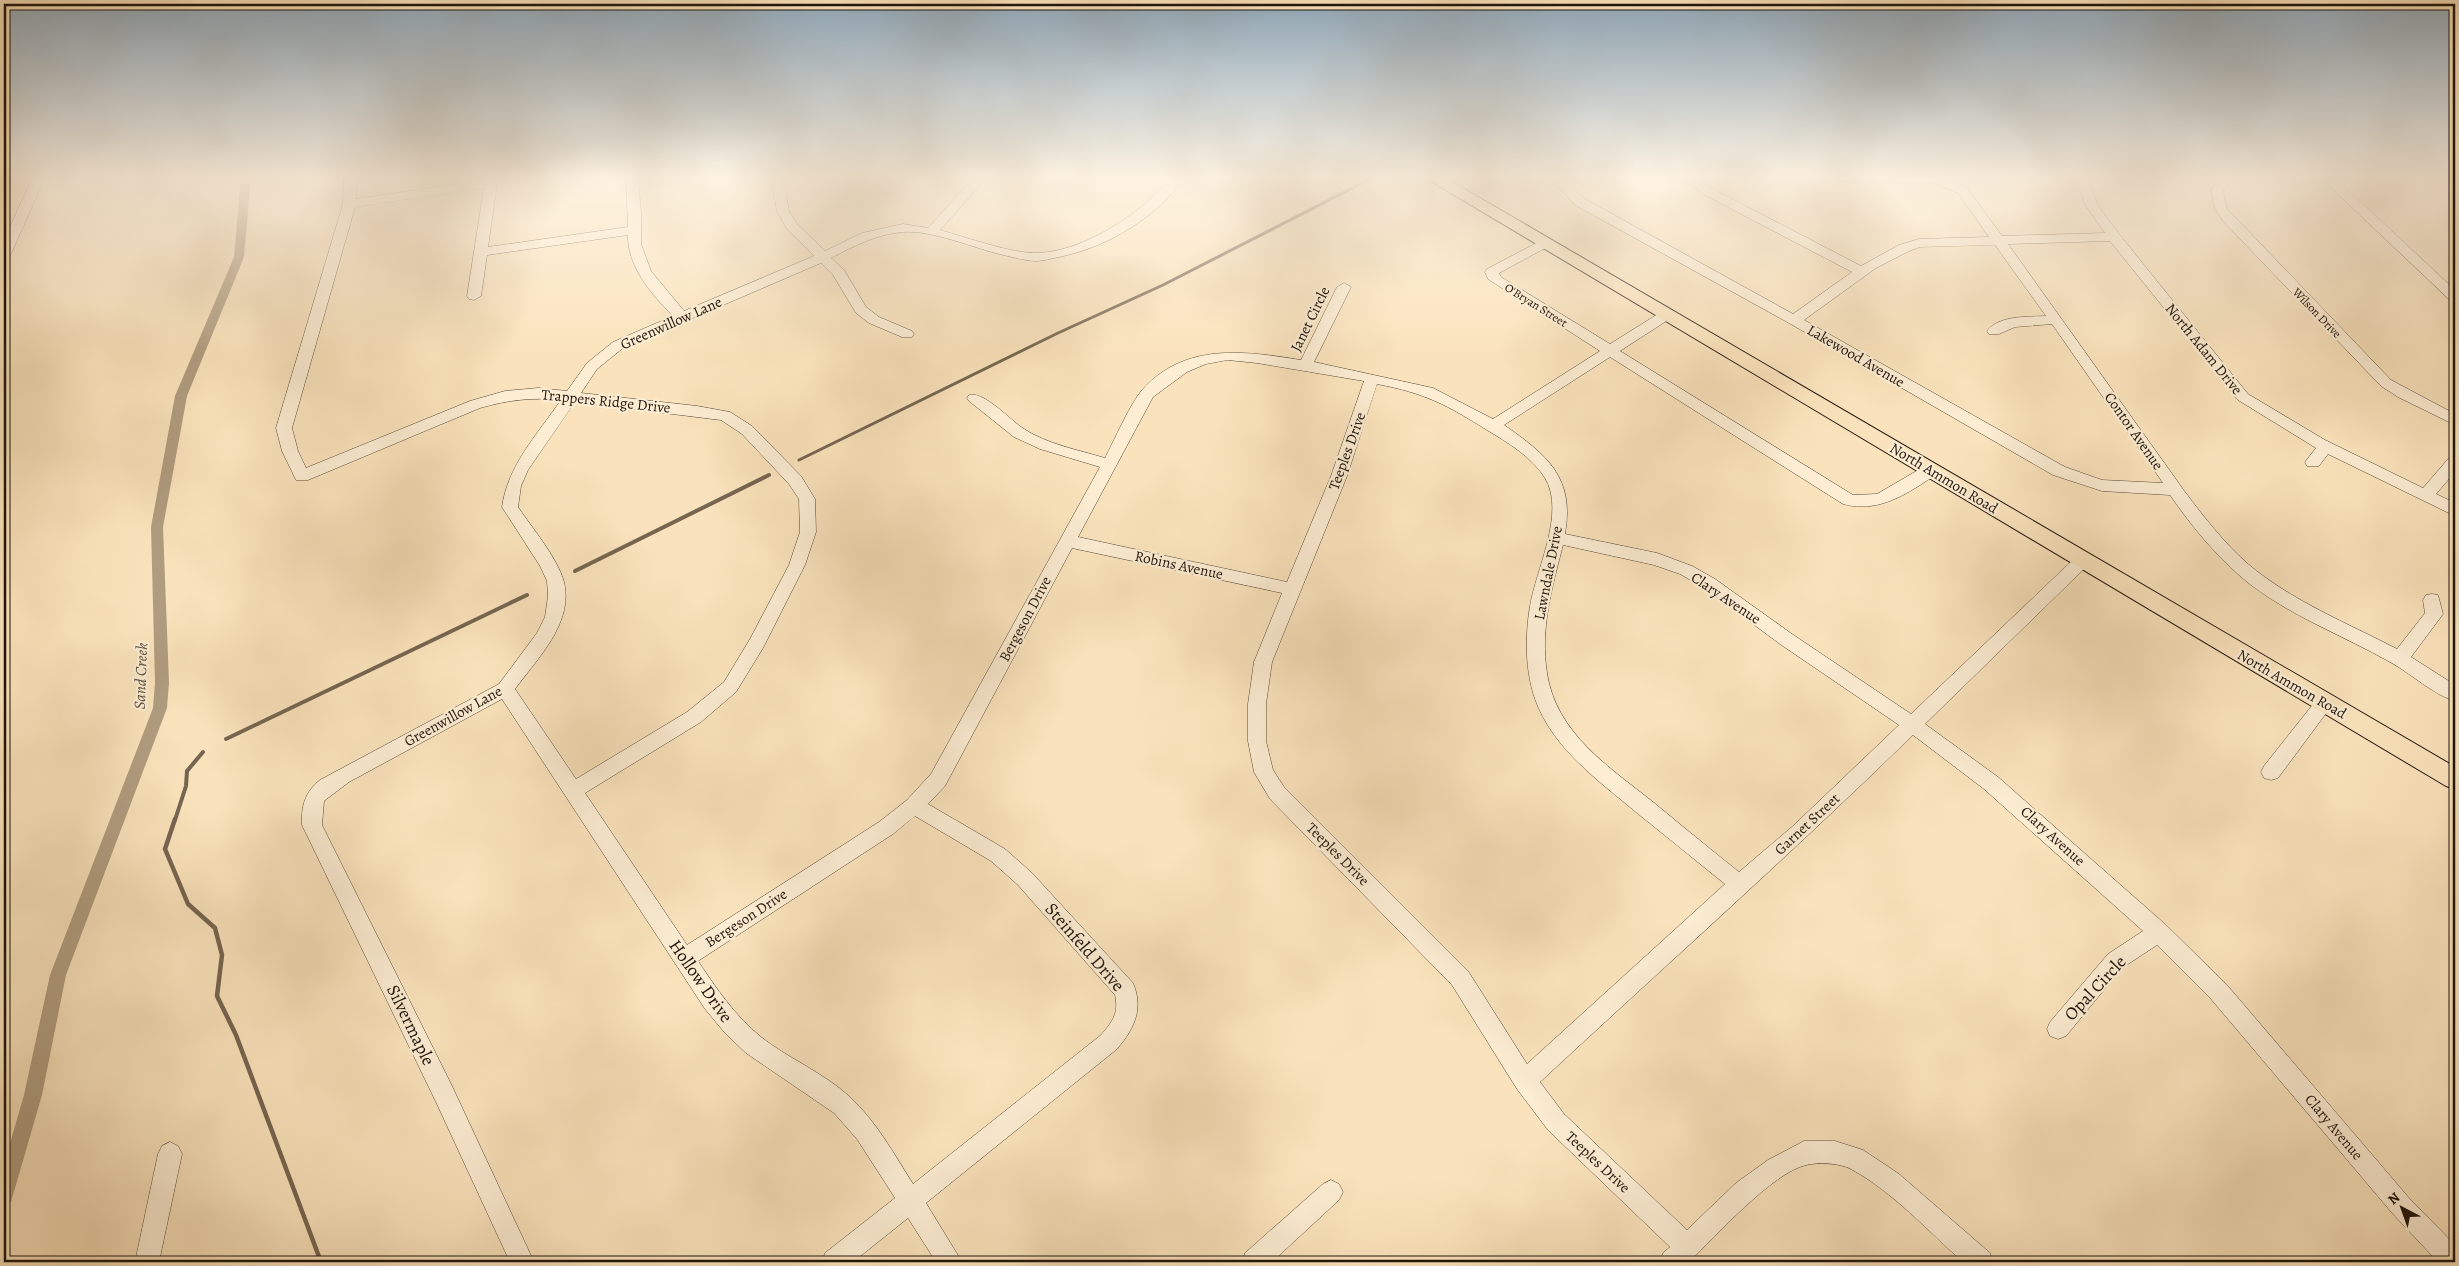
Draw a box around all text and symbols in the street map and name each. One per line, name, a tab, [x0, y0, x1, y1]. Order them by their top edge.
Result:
street label: O'Bryan Street	[1502, 279, 1570, 331]
street label: Janet Circle	[1286, 283, 1334, 355]
street label: Wilson Drive	[2288, 284, 2345, 341]
street label: Greenwillow Lane	[617, 292, 725, 354]
street label: North Adam Drive	[2161, 299, 2247, 399]
street label: Lakewood Avenue	[1804, 320, 1909, 392]
street label: Trappers Ridge Drive	[540, 384, 672, 418]
street label: Contor Avenue	[2100, 388, 2168, 474]
street label: Teeples Drive	[1324, 409, 1370, 493]
street label: North Ammon Road	[1886, 438, 2003, 519]
street label: Lawndale Drive	[1529, 524, 1567, 622]
street label: Robins Avenue	[1133, 546, 1225, 584]
street label: Clary Avenue	[1687, 567, 1765, 629]
street label: Bergeson Drive	[994, 573, 1056, 665]
water label: Sand Creek	[129, 642, 153, 710]
street label: North Ammon Road	[2234, 645, 2351, 724]
street label: Greenwillow Lane	[400, 681, 506, 751]
street label: Garnet Street	[1770, 789, 1844, 859]
street label: Clary Avenue	[2016, 802, 2090, 870]
street label: Teeples Drive	[1302, 818, 1374, 890]
street label: Bergeson Drive	[701, 884, 791, 952]
street label: Steinfeld Drive	[1040, 898, 1130, 996]
street label: Hollow Drive	[664, 935, 738, 1027]
street label: Opal Circle	[2059, 950, 2131, 1026]
street label: Silvermaple	[381, 981, 441, 1069]
street label: Clary Avenue	[2301, 1090, 2368, 1164]
street label: Teeples Drive	[1561, 1127, 1635, 1197]
north arrow	[2376, 1184, 2426, 1234]
text: N	[2384, 1188, 2404, 1209]

